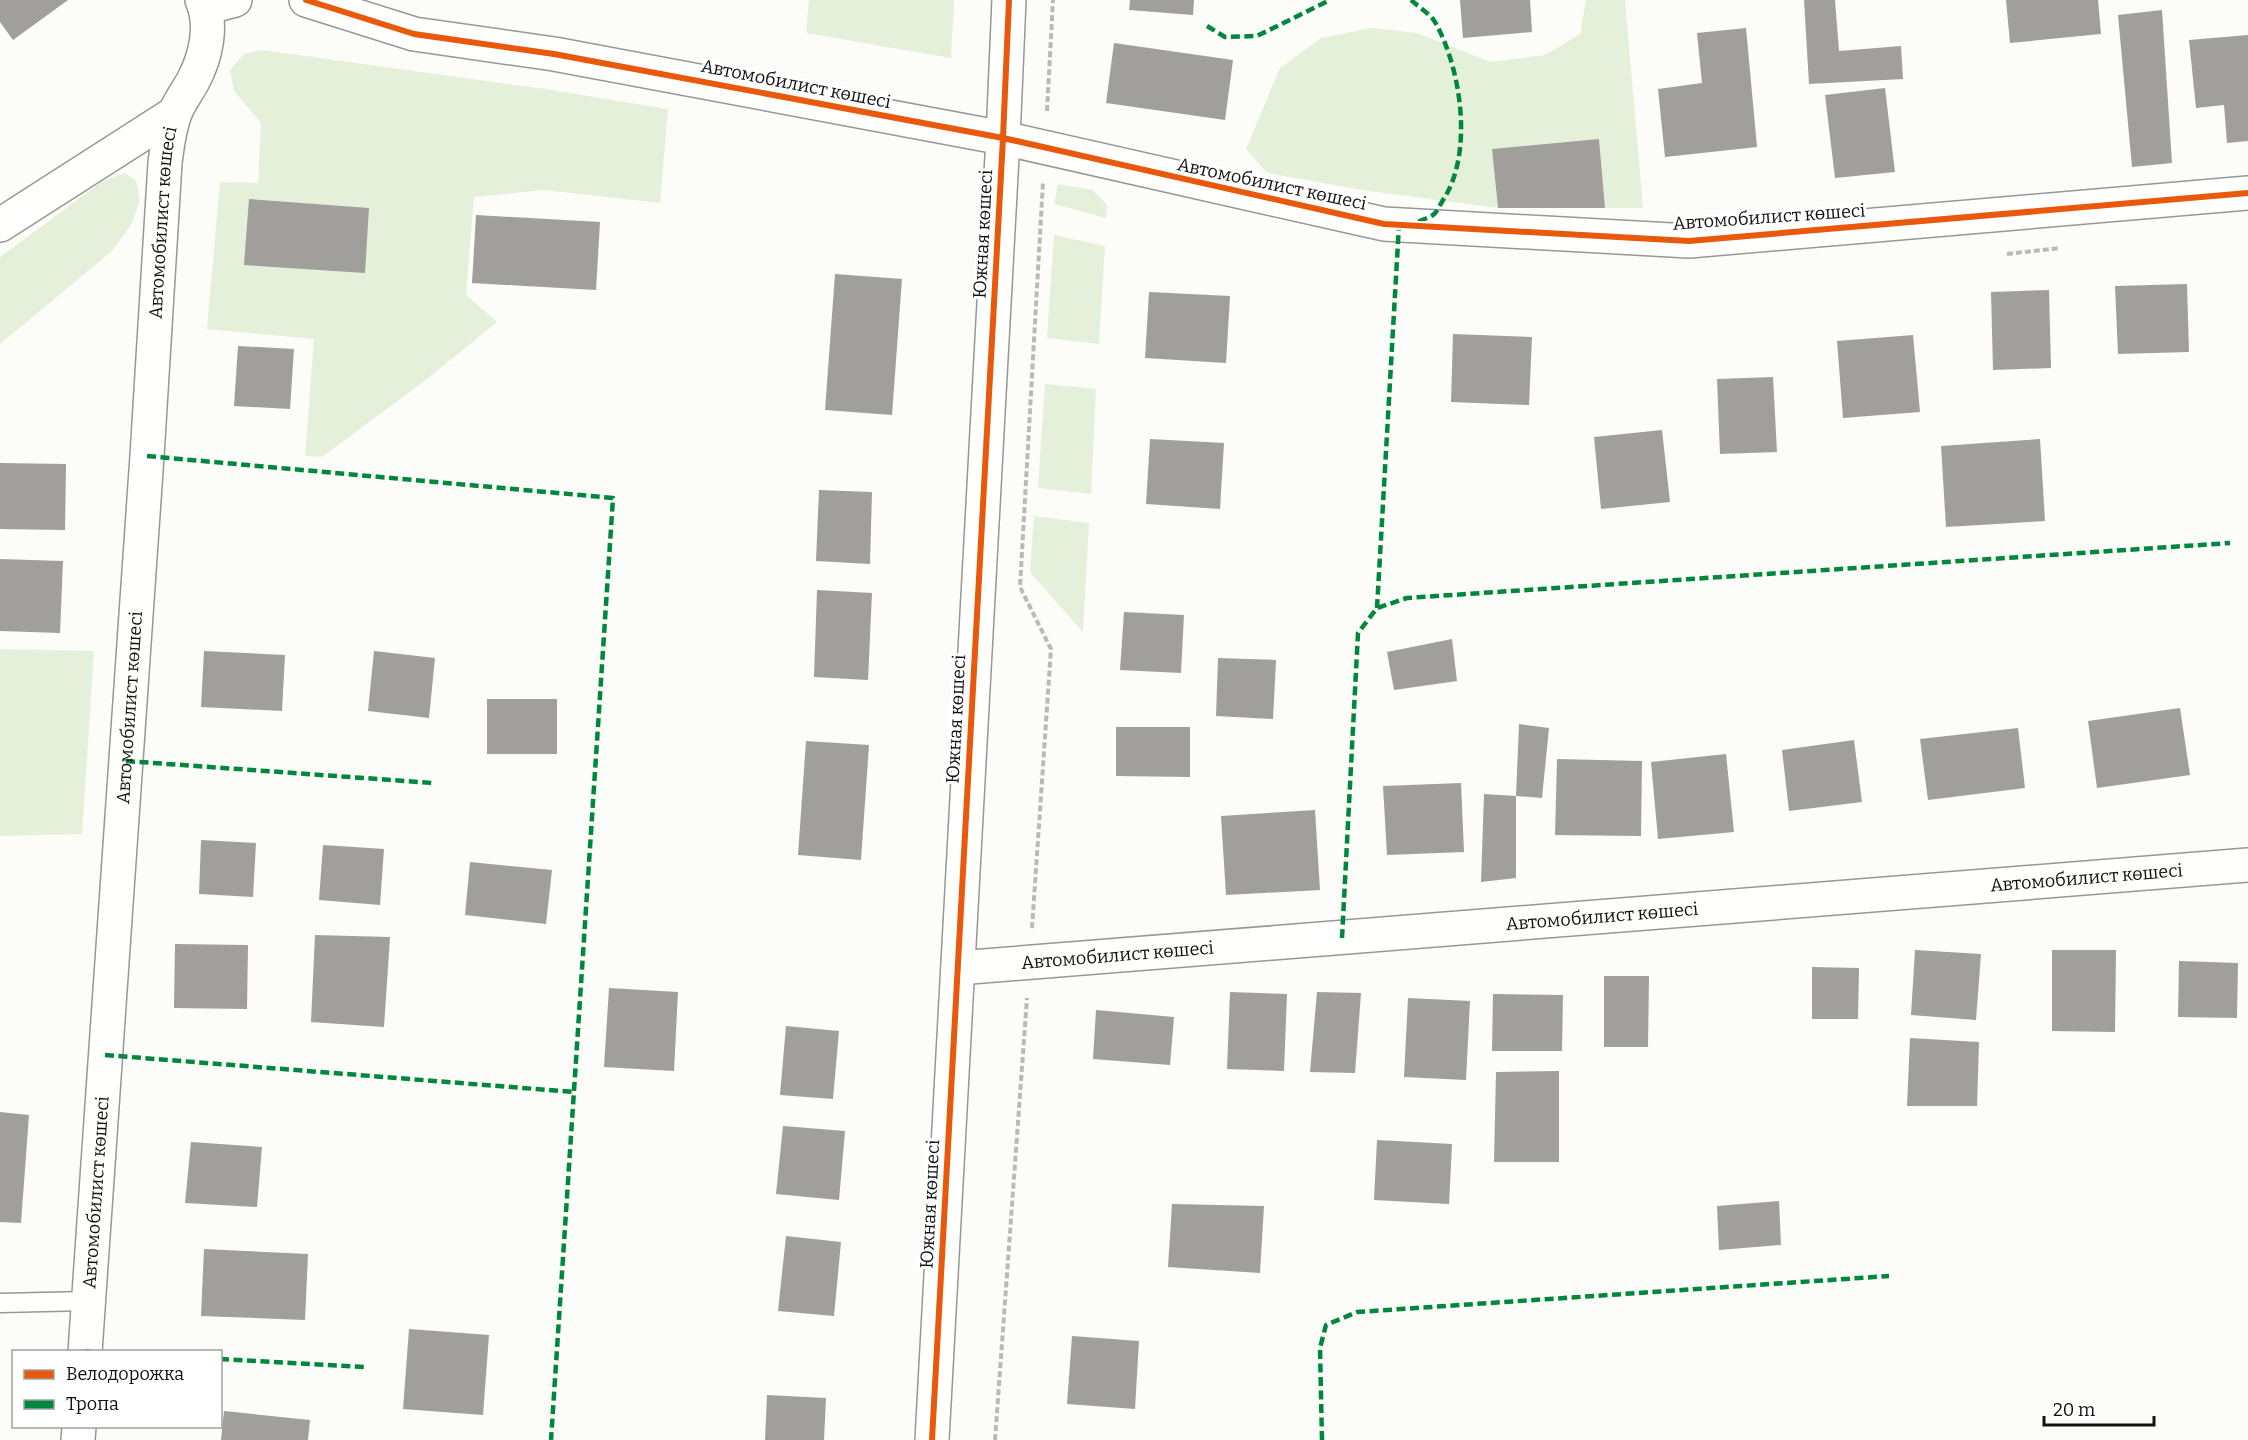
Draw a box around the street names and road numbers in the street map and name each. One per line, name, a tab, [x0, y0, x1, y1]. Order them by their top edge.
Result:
street label: Автомобилист көшесі	[699, 55, 893, 113]
street label: Автомобилист көшесі	[144, 124, 182, 320]
street label: Автомобилист көшесі	[1175, 153, 1369, 215]
street label: Южная көшесі	[969, 169, 997, 299]
street label: Автомобилист көшесі	[1672, 199, 1866, 235]
street label: Автомобилист көшесі	[112, 611, 147, 805]
street label: Южная көшесі	[942, 654, 970, 784]
street label: Автомобилист көшесі	[1989, 859, 2183, 897]
street label: Автомобилист көшесі	[1505, 898, 1699, 935]
street label: Автомобилист көшесі	[1020, 937, 1215, 974]
street label: Автомобилист көшесі	[78, 1095, 114, 1289]
street label: Южная көшесі	[916, 1139, 944, 1269]

